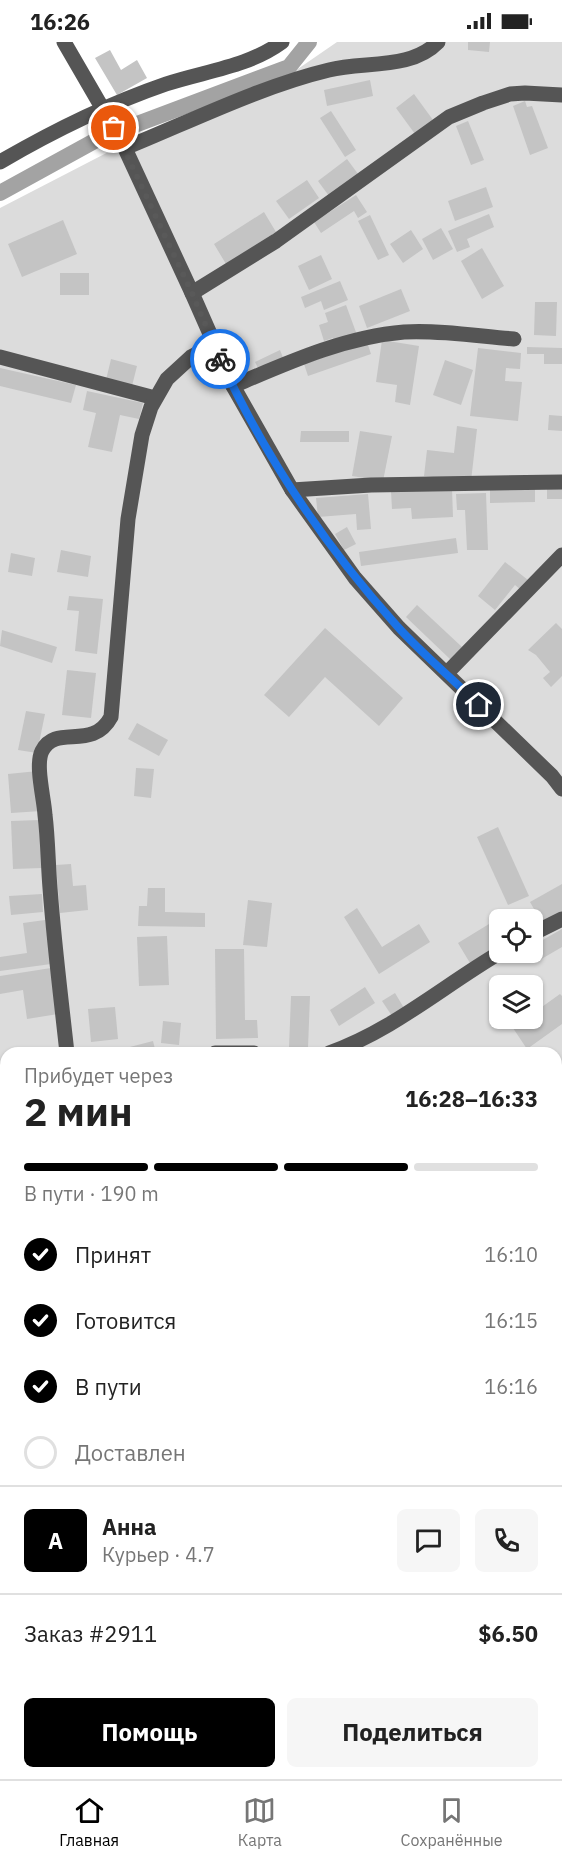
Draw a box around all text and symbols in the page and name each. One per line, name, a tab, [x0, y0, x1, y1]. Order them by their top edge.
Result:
text: 16:26	[30, 7, 90, 36]
pin	[88, 102, 139, 153]
icon: bag	[97, 111, 130, 144]
courier	[190, 329, 250, 389]
icon: bike	[204, 343, 237, 376]
pin	[453, 679, 504, 730]
icon: home	[462, 688, 495, 721]
map controls	[489, 909, 543, 1029]
button: locate	[489, 909, 543, 963]
button: layers	[489, 975, 543, 1029]
text: Прибудет через	[24, 1062, 173, 1089]
text: 16:28–16:33	[405, 1084, 538, 1113]
text: 2 мин	[24, 1086, 133, 1137]
text: В пути · 190 m	[24, 1180, 159, 1207]
icon: check	[24, 1238, 57, 1271]
text: Принят	[75, 1240, 151, 1269]
text: 16:10	[484, 1241, 538, 1268]
icon: check	[24, 1304, 57, 1337]
text: Готовится	[75, 1306, 176, 1335]
text: 16:15	[484, 1307, 538, 1334]
icon: check	[24, 1370, 57, 1403]
text: В пути	[75, 1372, 142, 1401]
text: 16:16	[484, 1373, 538, 1400]
text: Доставлен	[75, 1438, 186, 1467]
button: chat	[397, 1509, 460, 1572]
button: phone	[475, 1509, 538, 1572]
text: Анна	[102, 1512, 157, 1541]
text: А	[48, 1526, 63, 1555]
text: Курьер · 4.7	[102, 1541, 215, 1568]
text: Заказ #2911	[24, 1619, 157, 1648]
text: $6.50	[478, 1619, 538, 1648]
button: Помощь	[24, 1698, 275, 1767]
button: Поделиться	[287, 1698, 538, 1767]
tab: Главная	[59, 1794, 119, 1850]
tab: Карта	[238, 1794, 282, 1850]
tab: Сохранённые	[401, 1794, 503, 1850]

